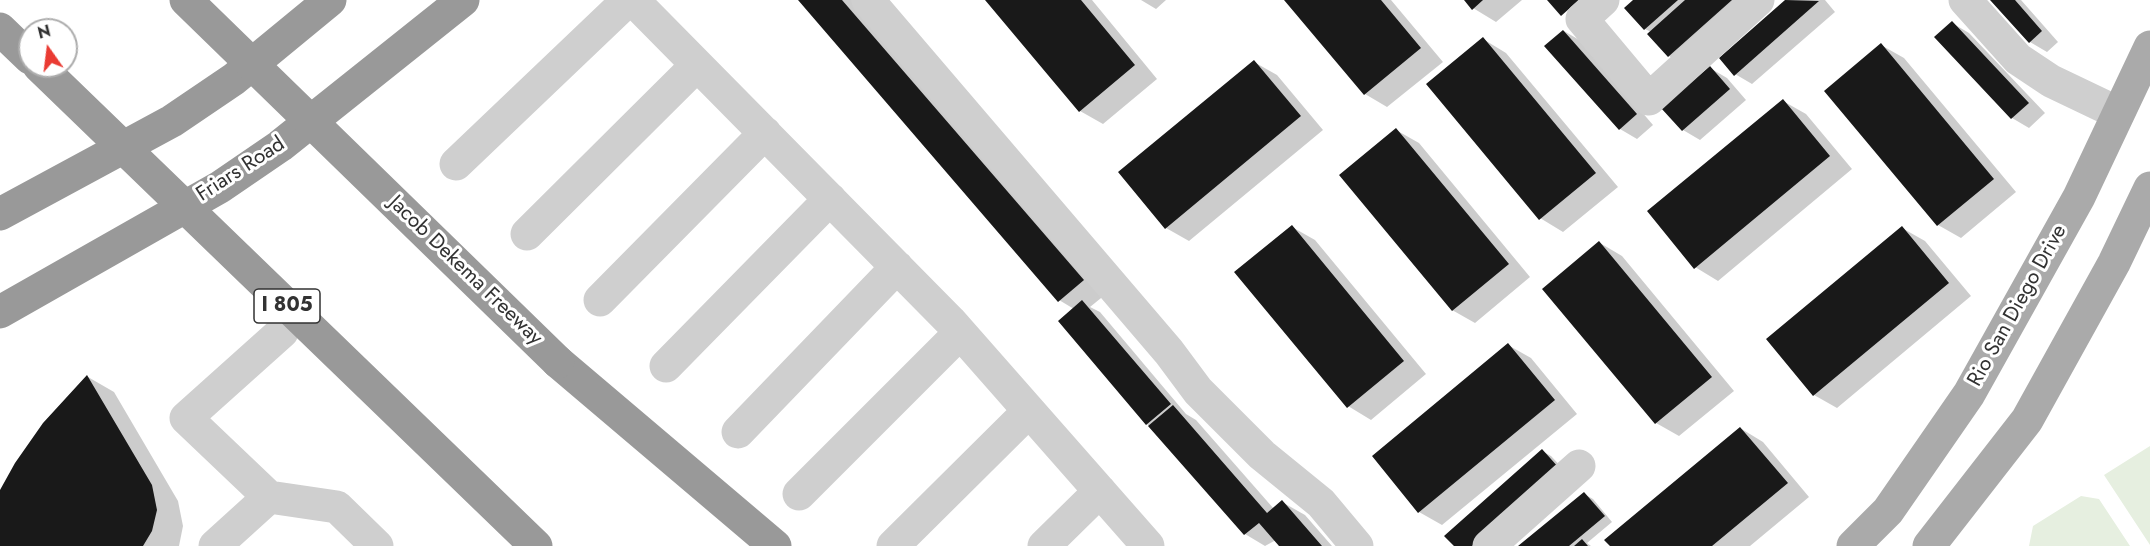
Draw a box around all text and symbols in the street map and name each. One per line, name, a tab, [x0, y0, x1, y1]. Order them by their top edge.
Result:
north arrow	[18, 18, 78, 78]
text: N	[35, 19, 53, 45]
street label: Friars Road	[192, 132, 290, 208]
street label: Jacob Dekema Freeway	[383, 191, 547, 351]
street label: Rio San Diego Drive	[1963, 221, 2073, 391]
road number: I 805	[254, 289, 320, 323]

